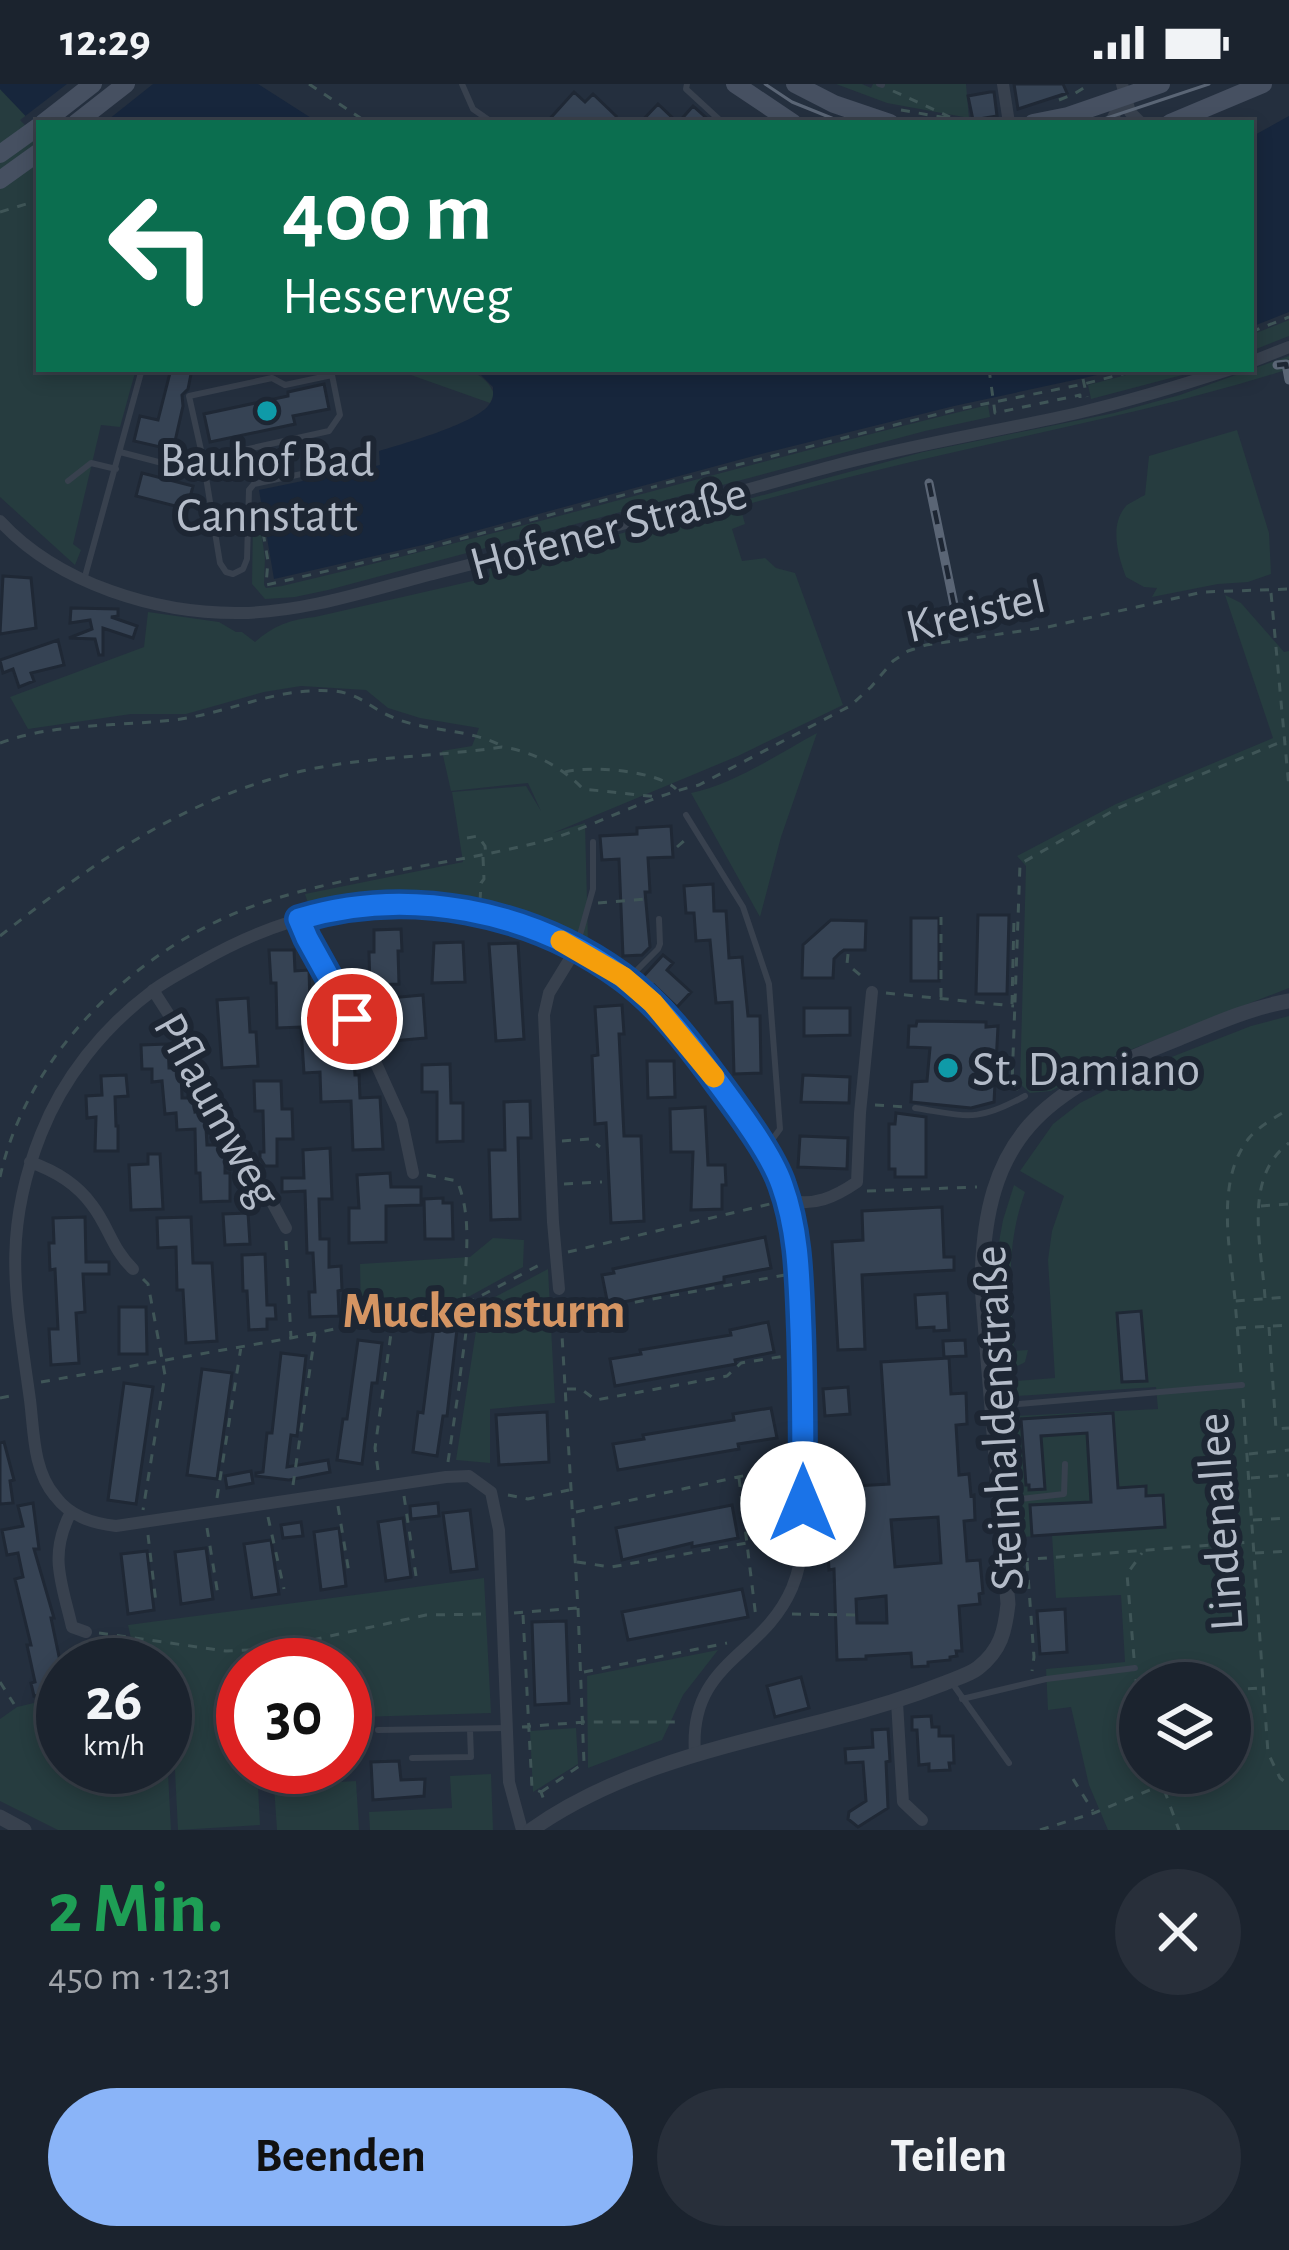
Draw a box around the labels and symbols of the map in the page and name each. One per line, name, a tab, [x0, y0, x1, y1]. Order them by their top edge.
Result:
marker: Bauhof Bad Cannstatt	[254, 398, 280, 424]
place label: Bauhof Bad Cannstatt	[159, 438, 375, 541]
street label: Hofener Straße	[465, 470, 752, 590]
street label: Kreistel	[901, 574, 1050, 652]
pin	[301, 968, 403, 1070]
street label: Pflaumweg	[144, 1006, 289, 1216]
place label: St. Damiano	[972, 1047, 1200, 1095]
marker: St. Damiano	[935, 1055, 961, 1081]
street label: Steinhaldenstraße	[967, 1244, 1033, 1592]
district label: Muckensturm	[342, 1286, 626, 1337]
street label: Lindenallee	[1189, 1411, 1253, 1632]
position arrow	[740, 1441, 866, 1567]
speed limit sign: 30	[216, 1638, 372, 1794]

